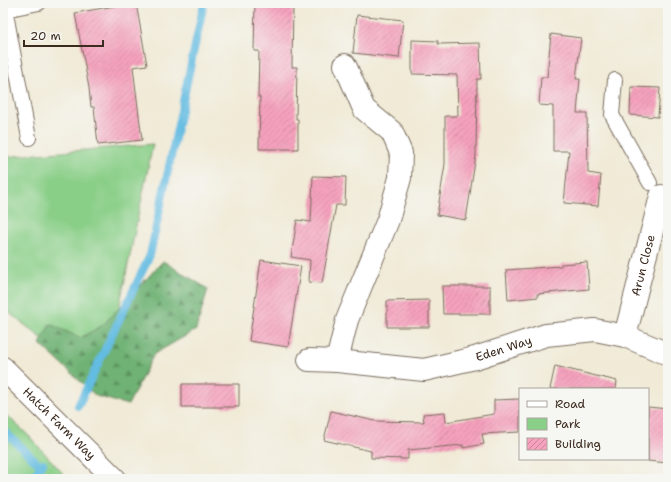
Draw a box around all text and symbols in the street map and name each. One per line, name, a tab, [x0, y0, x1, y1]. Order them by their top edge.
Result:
scale bar	[24, 22, 103, 48]
text: 20 m	[30, 28, 61, 44]
street label: Arun Close	[628, 233, 659, 298]
street label: Eden Way	[474, 332, 534, 365]
street label: Hatch Farm Way	[19, 384, 99, 463]
legend	[519, 388, 649, 460]
text: Road	[555, 396, 586, 412]
text: Park	[555, 416, 581, 432]
text: Building	[555, 436, 601, 452]

